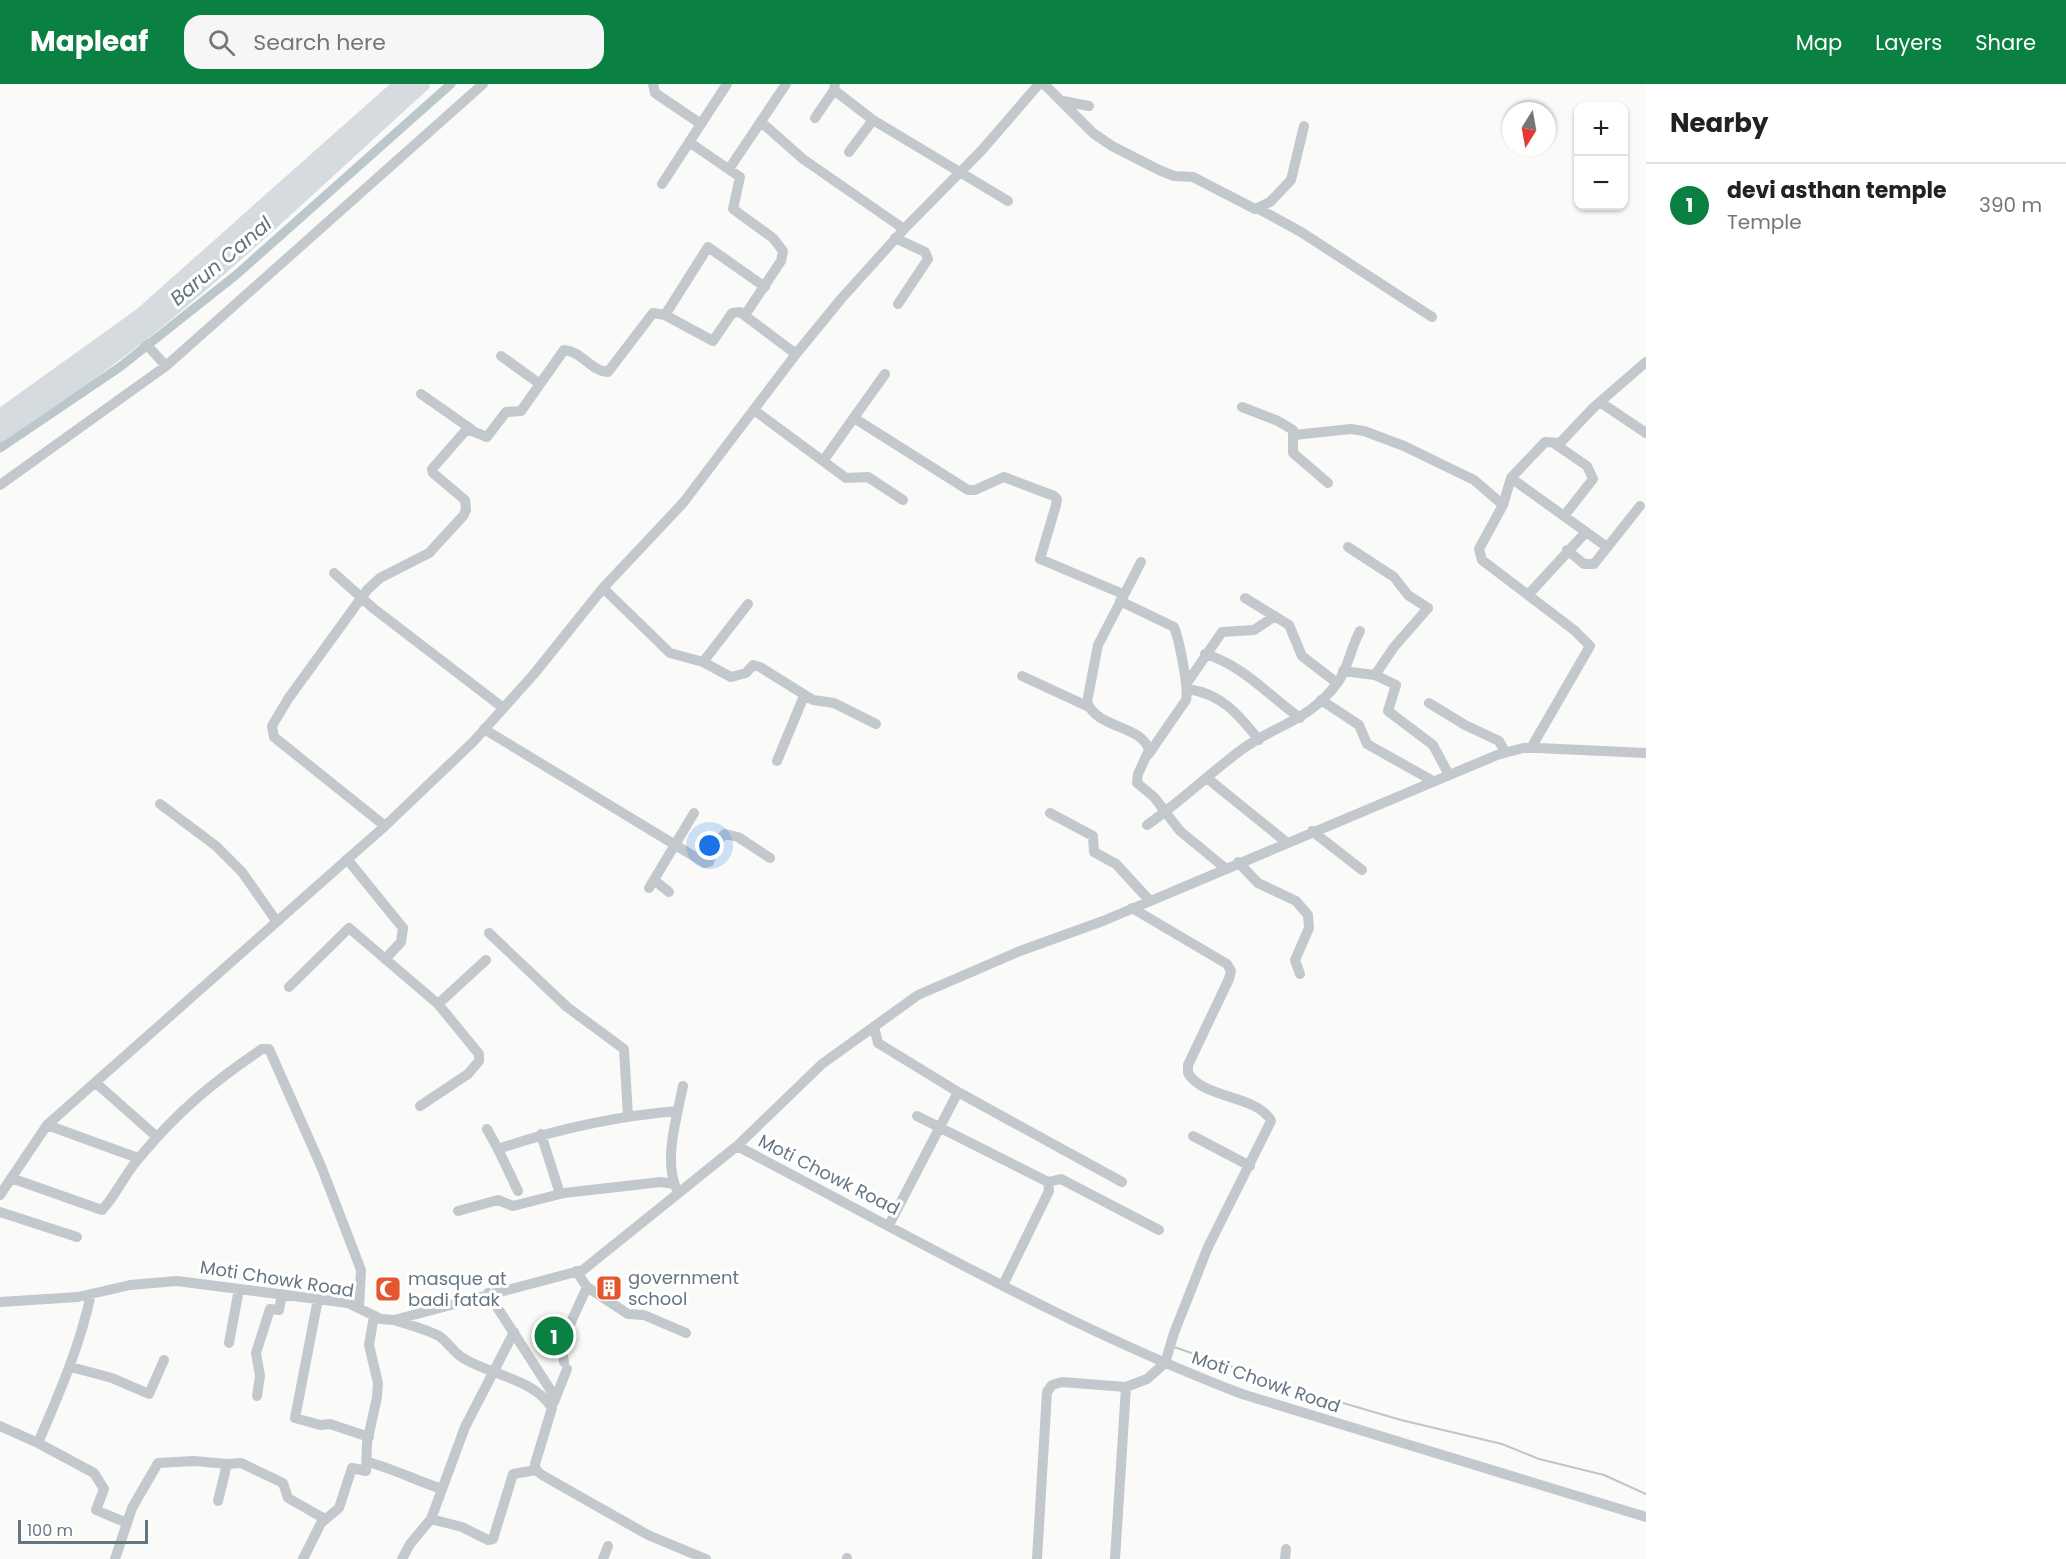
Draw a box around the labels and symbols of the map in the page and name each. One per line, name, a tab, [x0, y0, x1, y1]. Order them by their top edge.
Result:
north arrow	[1502, 102, 1556, 156]
water label: Barun Canal	[164, 210, 278, 312]
your location	[695, 831, 724, 860]
street label: Moti Chowk Road	[754, 1128, 904, 1221]
street label: Moti Chowk Road	[198, 1254, 356, 1303]
place label: government school	[628, 1265, 739, 1311]
place label: masque at badi fatak	[408, 1266, 506, 1312]
building icon: government school	[594, 1273, 624, 1303]
mosque icon: masque at badi fatak	[373, 1274, 403, 1304]
pin: 1	[534, 1314, 574, 1358]
street label: Moti Chowk Road	[1189, 1344, 1344, 1419]
scale bar	[18, 1517, 148, 1544]

